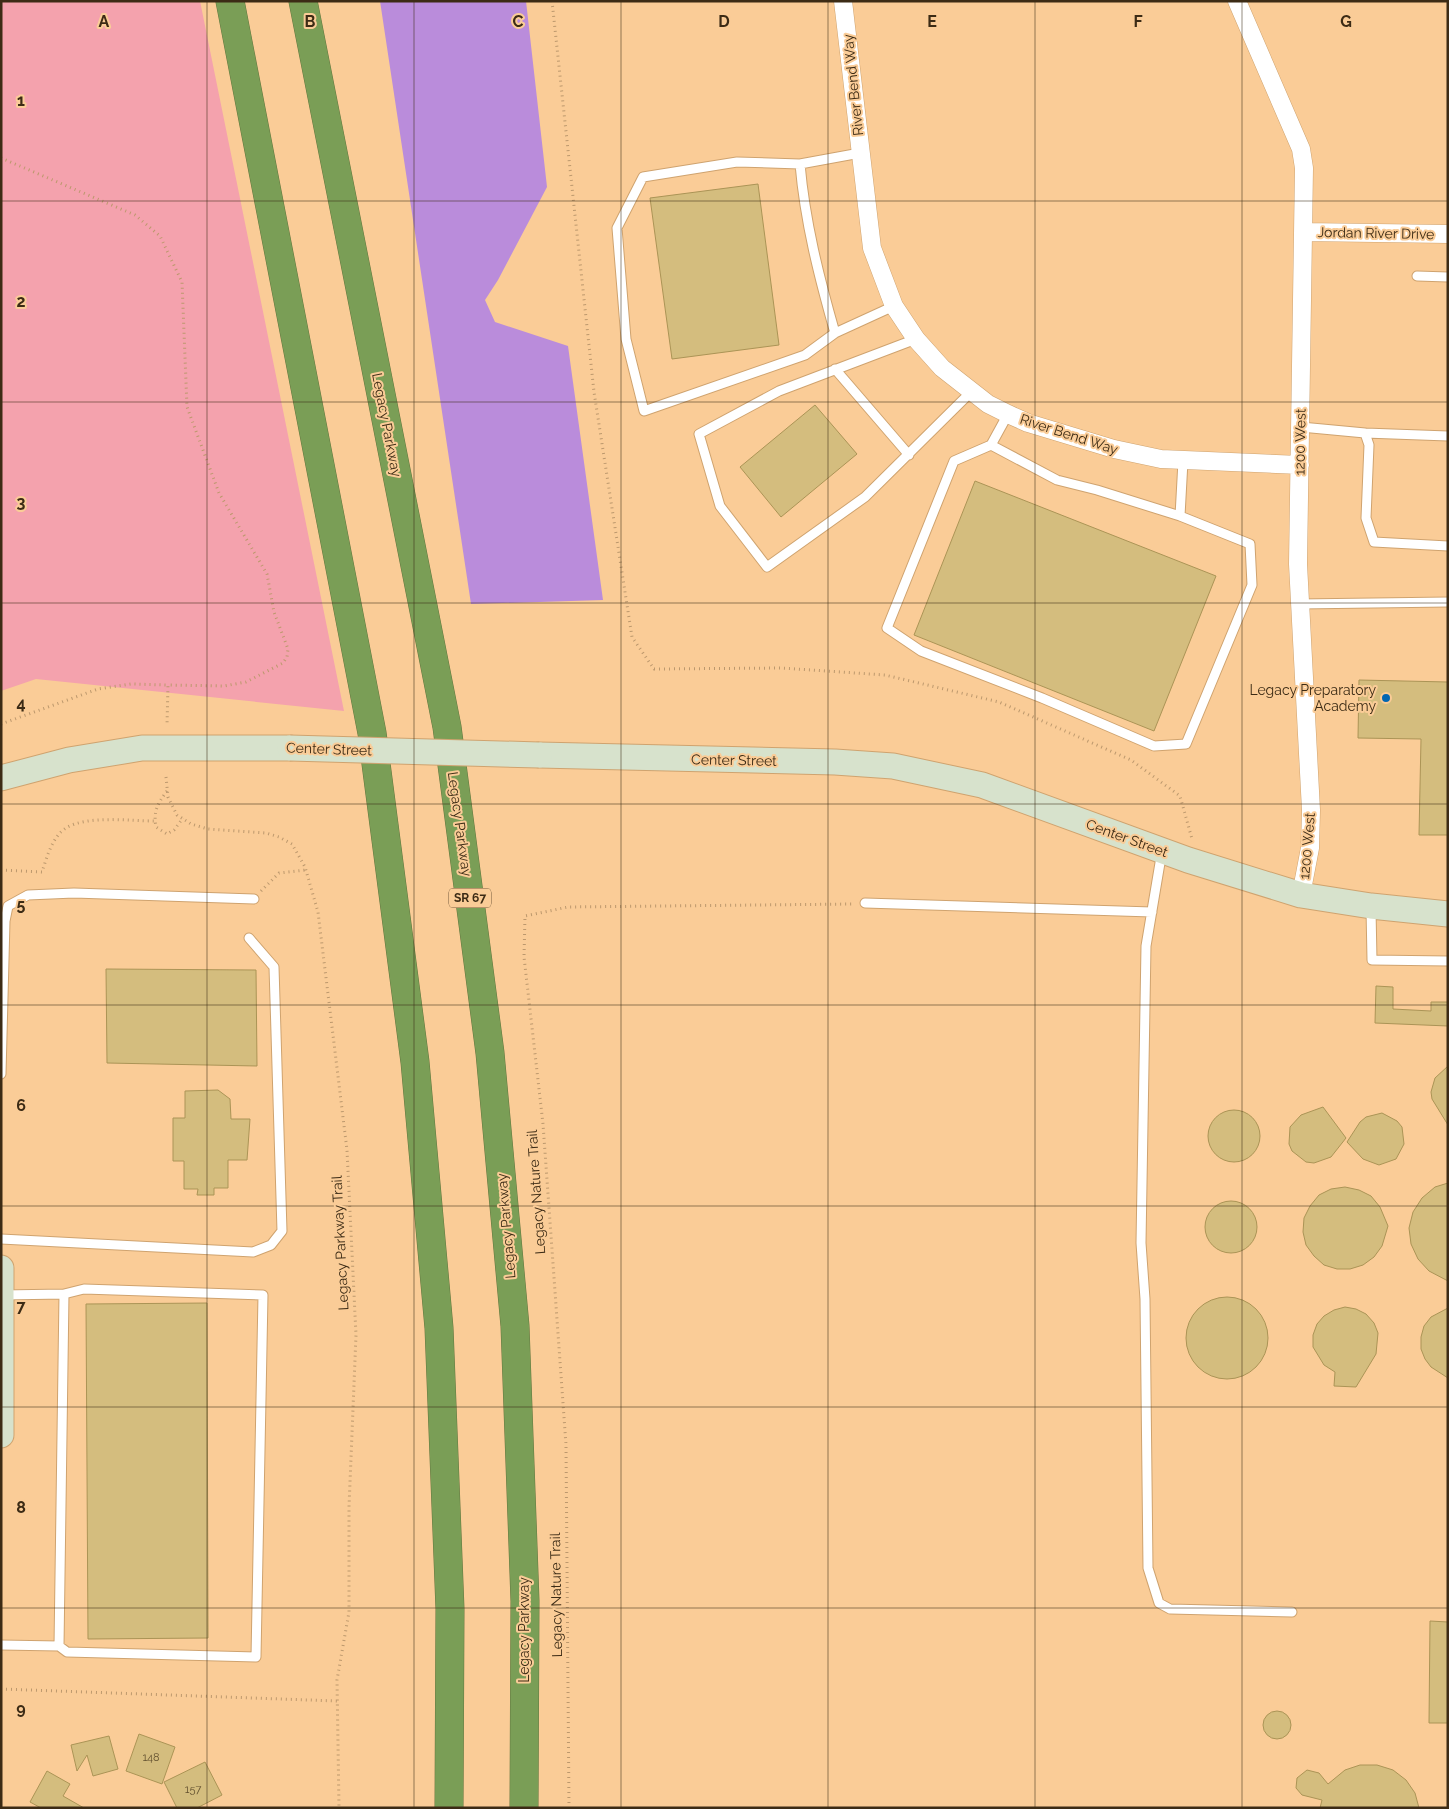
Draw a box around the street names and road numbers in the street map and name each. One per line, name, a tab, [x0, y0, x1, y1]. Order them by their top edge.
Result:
street label: River Bend Way	[840, 33, 866, 137]
street label: Jordan River Drive	[1317, 224, 1435, 242]
street label: Legacy Parkway	[369, 372, 405, 479]
street label: 1200 West	[1291, 408, 1309, 476]
street label: River Bend Way	[1018, 411, 1120, 458]
street label: Center Street	[286, 740, 372, 759]
street label: Center Street	[691, 751, 777, 769]
street label: Legacy Parkway	[445, 771, 475, 878]
street label: 1200 West	[1296, 812, 1318, 880]
street label: Center Street	[1084, 816, 1170, 860]
road number: SR 67	[449, 888, 491, 908]
street label: Legacy Nature Trail	[524, 1129, 548, 1255]
street label: Legacy Parkway	[493, 1172, 519, 1279]
street label: Legacy Parkway Trail	[328, 1175, 352, 1311]
street label: Legacy Nature Trail	[547, 1532, 565, 1658]
street label: Legacy Parkway	[516, 1577, 532, 1683]

